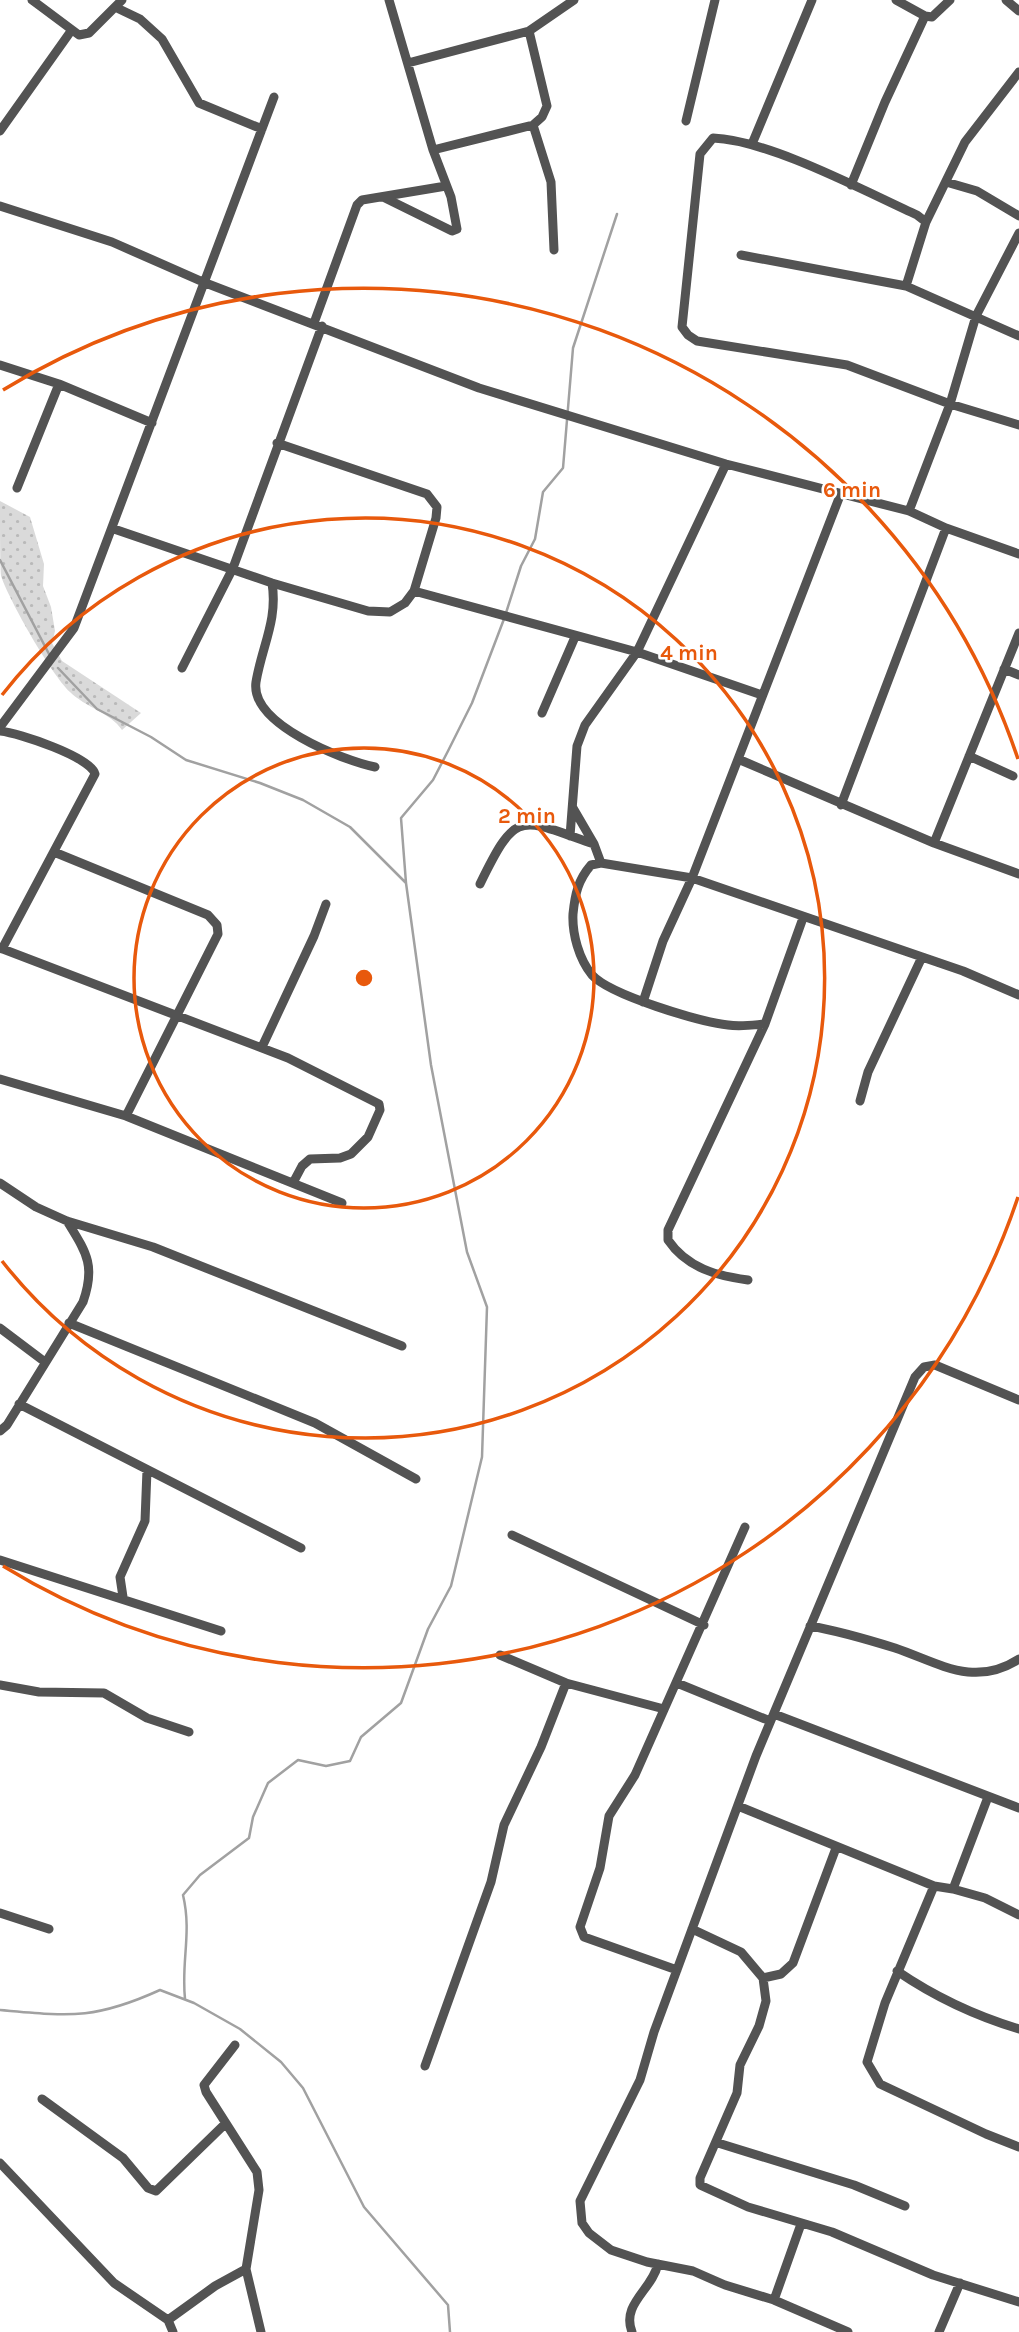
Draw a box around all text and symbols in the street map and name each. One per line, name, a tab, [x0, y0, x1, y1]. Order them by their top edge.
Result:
text: 6 min	[823, 478, 881, 502]
text: 4 min	[660, 641, 718, 665]
text: 2 min	[498, 804, 556, 828]
centre of rings	[352, 966, 376, 990]

